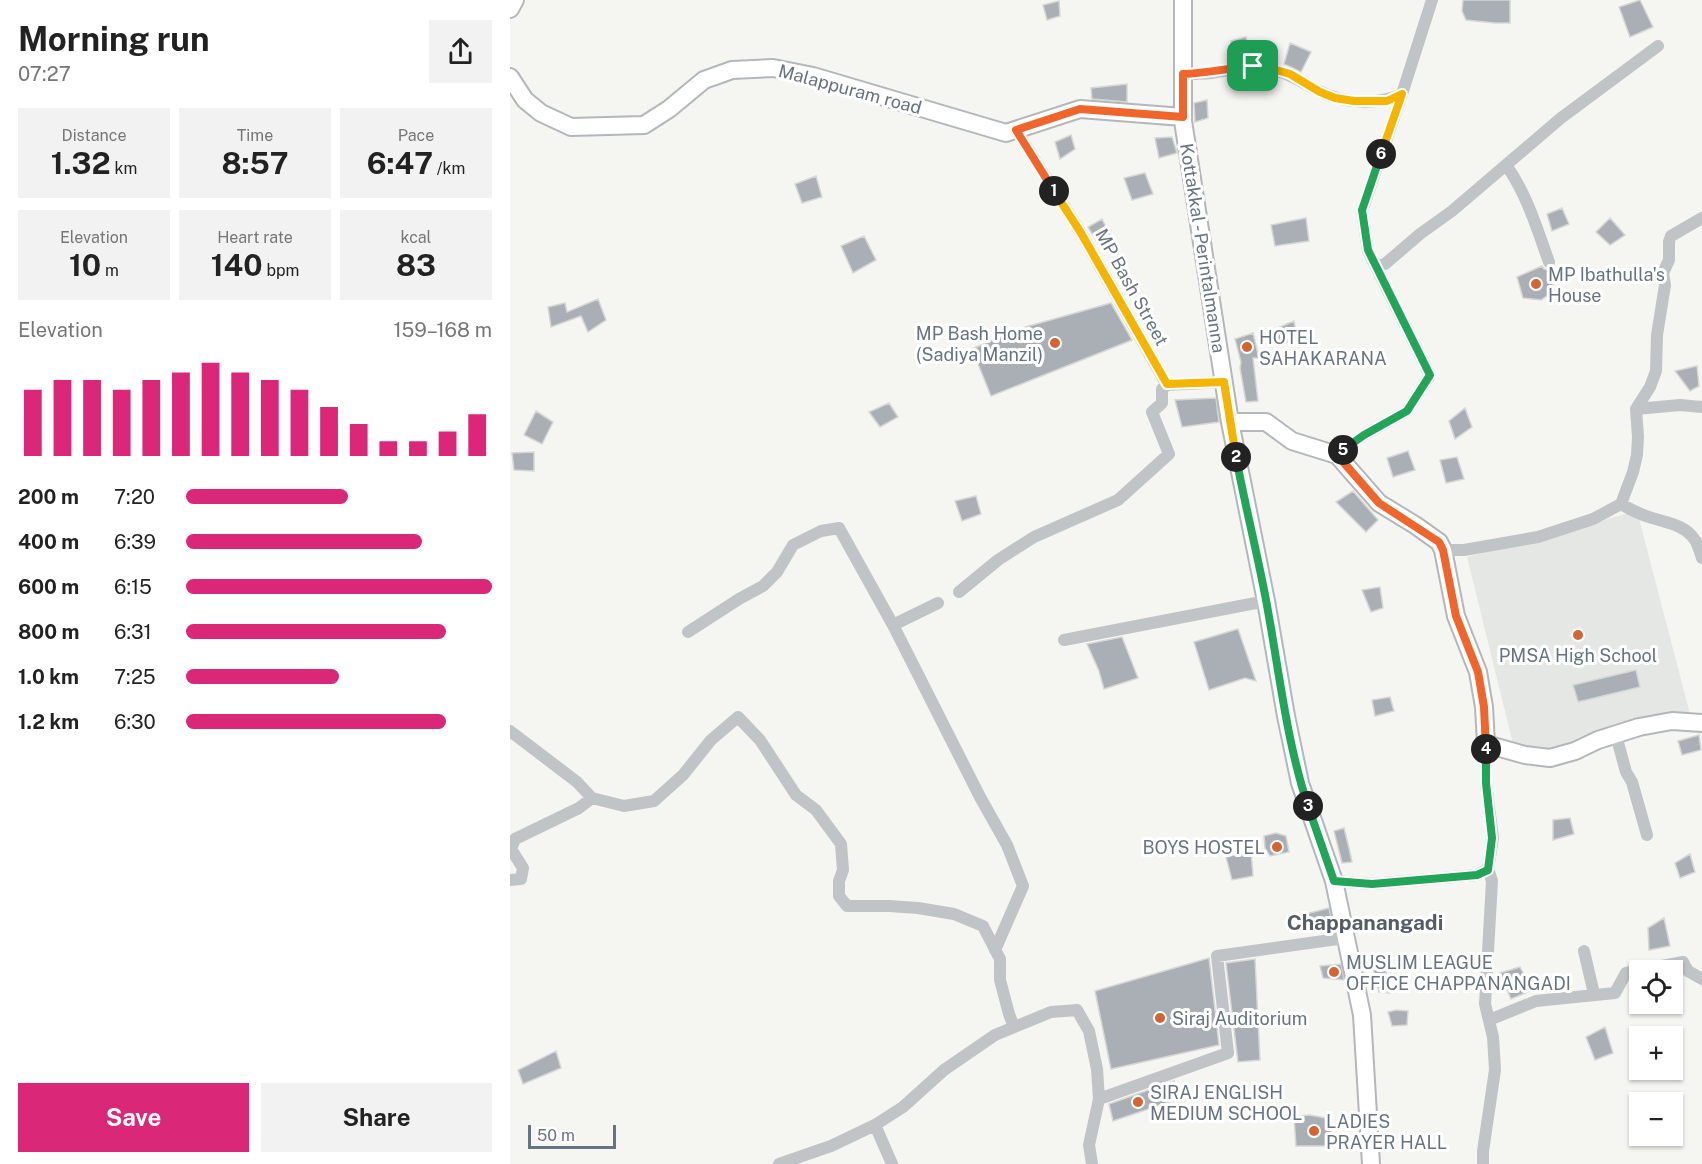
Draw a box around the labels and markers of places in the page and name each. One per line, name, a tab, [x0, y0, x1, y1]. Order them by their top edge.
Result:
pin	[1227, 40, 1278, 91]
pin: 6	[1366, 139, 1396, 169]
pin: 1	[1039, 176, 1069, 206]
place label: MP Ibathulla's House	[1548, 264, 1665, 306]
marker: MP Ibathulla's House	[1529, 277, 1543, 291]
place label: MP Bash Home (Sadiya Manzil)	[916, 323, 1043, 365]
place label: HOTEL SAHAKARANA	[1259, 327, 1387, 369]
marker: MP Bash Home (Sadiya Manzil)	[1048, 336, 1062, 350]
marker: HOTEL SAHAKARANA	[1240, 340, 1254, 354]
pin: 5	[1328, 435, 1358, 465]
pin: 2	[1221, 442, 1251, 472]
marker: PMSA High School	[1571, 628, 1585, 642]
place label: PMSA High School	[1499, 645, 1657, 666]
pin: 4	[1471, 734, 1501, 764]
pin: 3	[1293, 791, 1323, 821]
place label: BOYS HOSTEL	[1142, 837, 1265, 858]
marker: BOYS HOSTEL	[1270, 840, 1284, 854]
place label: MUSLIM LEAGUE OFFICE CHAPPANANGADI	[1346, 952, 1571, 994]
marker: MUSLIM LEAGUE OFFICE CHAPPANANGADI	[1327, 965, 1341, 979]
place label: Siraj Auditorium	[1172, 1008, 1307, 1029]
marker: Siraj Auditorium	[1153, 1011, 1167, 1025]
place label: SIRAJ ENGLISH MEDIUM SCHOOL	[1150, 1082, 1302, 1124]
marker: SIRAJ ENGLISH MEDIUM SCHOOL	[1131, 1095, 1145, 1109]
place label: LADIES PRAYER HALL	[1326, 1111, 1447, 1153]
marker: LADIES PRAYER HALL	[1307, 1124, 1321, 1138]

